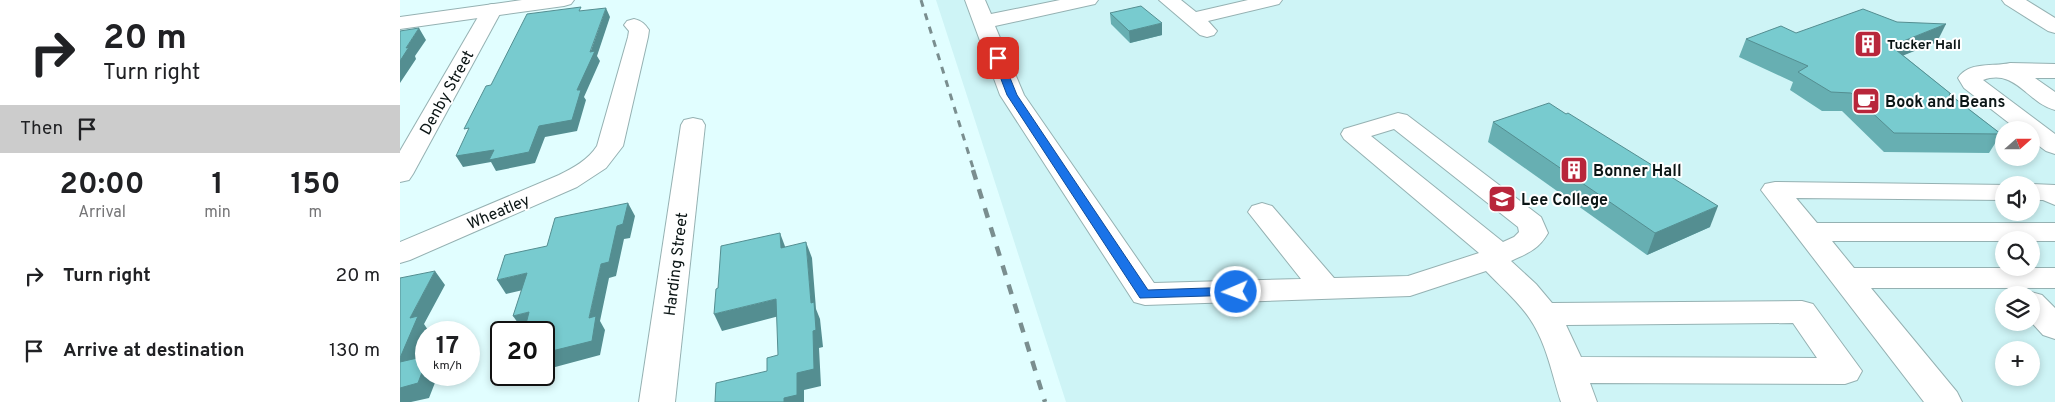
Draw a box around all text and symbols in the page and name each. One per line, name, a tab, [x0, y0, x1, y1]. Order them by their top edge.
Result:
text: 20 m	[103, 17, 187, 61]
icon: right	[20, 20, 85, 85]
building icon: Tucker Hall	[1853, 29, 1883, 59]
pin	[977, 37, 1019, 79]
place label: Tucker Hall	[1887, 37, 1961, 54]
icon: arrive	[984, 44, 1012, 72]
street label: Denby Street	[416, 47, 479, 139]
text: Turn right	[103, 60, 200, 87]
cafe icon: Book and Beans	[1851, 86, 1881, 116]
place label: Book and Beans	[1885, 93, 2006, 113]
icon: arrive	[73, 115, 101, 143]
text: Then	[20, 117, 63, 141]
north arrow	[1995, 121, 2040, 166]
map controls	[1995, 121, 2040, 386]
building icon: Bonner Hall	[1559, 155, 1589, 185]
place label: Bonner Hall	[1593, 162, 1682, 182]
text: 20:00	[60, 167, 145, 204]
text: 1	[211, 167, 223, 204]
text: 150	[290, 167, 340, 204]
button: sound	[1995, 176, 2040, 221]
school or university icon: Lee College	[1487, 184, 1517, 214]
street label: Wheatley	[464, 191, 533, 235]
place label: Lee College	[1521, 191, 1608, 211]
text: Arrival	[78, 203, 126, 223]
text: min	[204, 203, 231, 223]
text: m	[309, 203, 322, 223]
street label: Harding Street	[661, 211, 693, 317]
button: search	[1995, 231, 2040, 276]
icon: right	[20, 262, 48, 290]
text: Turn right	[63, 264, 151, 288]
text: 20 m	[336, 264, 380, 288]
position arrow	[1209, 265, 1261, 317]
button: layers	[1995, 286, 2040, 331]
speed limit sign: 20	[490, 321, 555, 386]
text: 17	[436, 331, 459, 363]
icon: arrive	[20, 337, 48, 365]
text: Arrive at destination	[63, 339, 244, 363]
text: 130 m	[329, 339, 380, 363]
button: +	[1995, 341, 2040, 386]
text: km/h	[433, 358, 462, 374]

